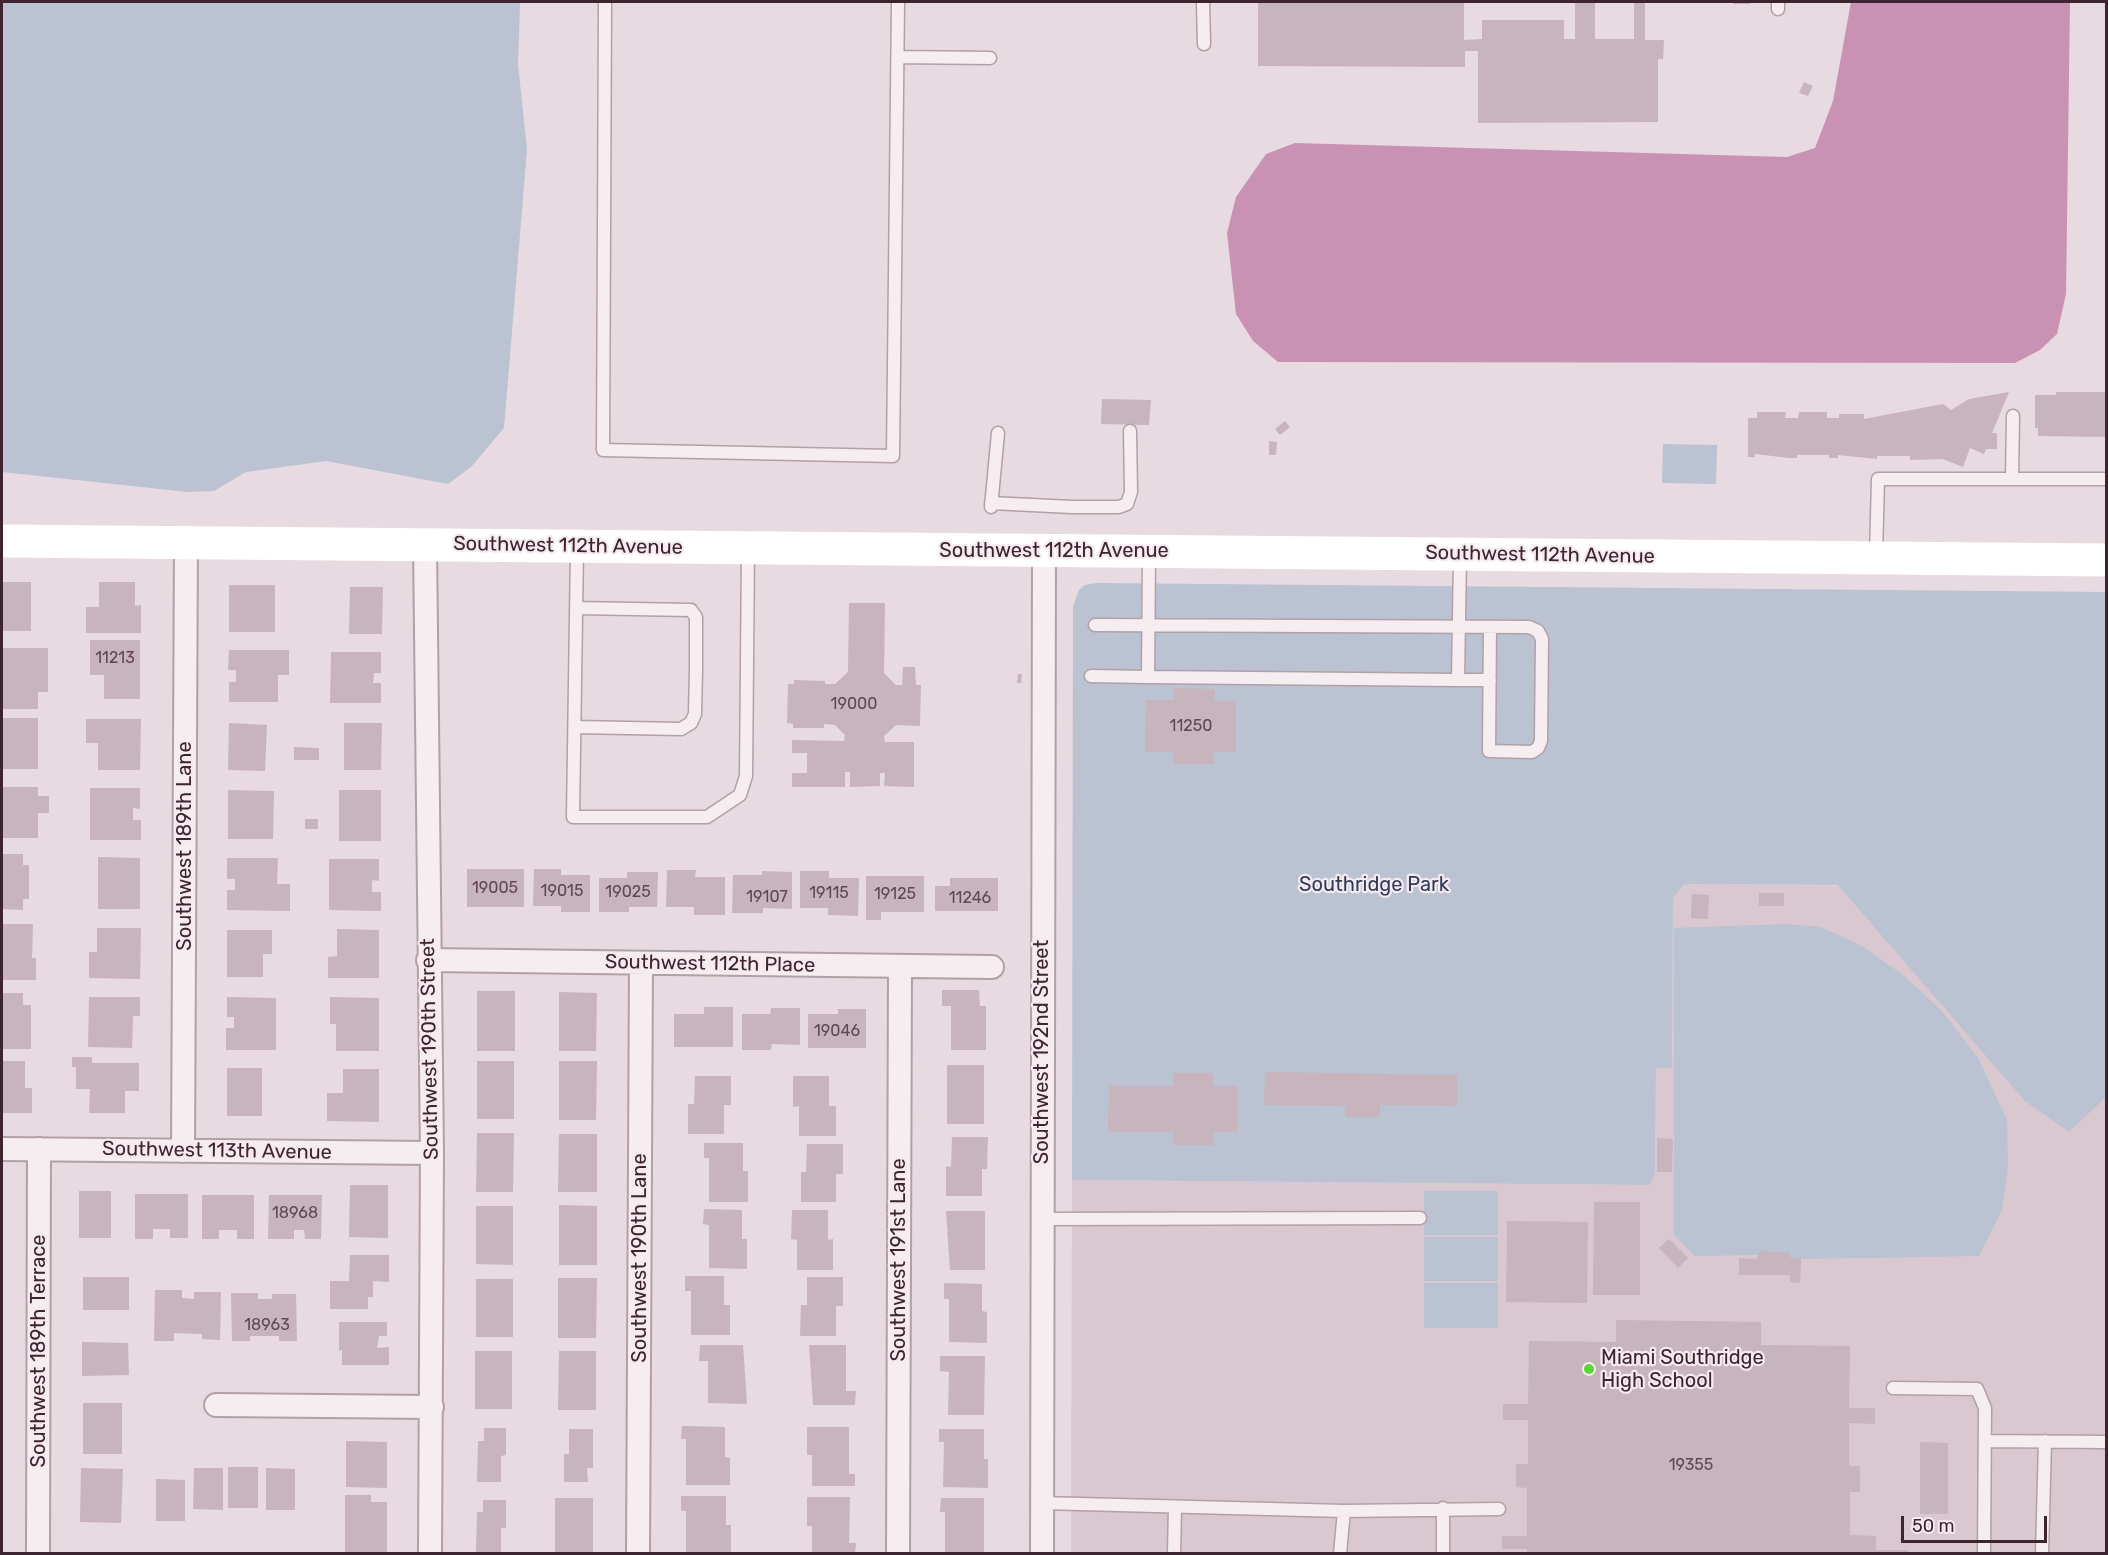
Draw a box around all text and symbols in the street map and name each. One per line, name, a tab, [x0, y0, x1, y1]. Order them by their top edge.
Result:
street label: Southwest 112th Avenue	[453, 532, 683, 560]
street label: Southwest 112th Avenue	[939, 539, 1169, 563]
street label: Southwest 112th Avenue	[1425, 541, 1655, 569]
house number: 11213	[95, 648, 135, 668]
house number: 19000	[831, 694, 877, 714]
house number: 11250	[1170, 716, 1212, 736]
street label: Southwest 189th Lane	[173, 741, 197, 951]
park label: Southridge Park	[1299, 873, 1449, 897]
house number: 19005	[472, 878, 518, 898]
house number: 19015	[541, 881, 583, 901]
house number: 19025	[605, 882, 651, 902]
house number: 19115	[809, 883, 849, 903]
house number: 19125	[874, 884, 916, 904]
house number: 19107	[746, 887, 788, 907]
house number: 11246	[949, 888, 991, 908]
street label: Southwest 190th Street	[416, 938, 444, 1160]
street label: Southwest 192nd Street	[1030, 940, 1054, 1164]
street label: Southwest 112th Place	[605, 950, 815, 978]
house number: 19046	[814, 1021, 860, 1041]
street label: Southwest 113th Avenue	[102, 1137, 332, 1165]
street label: Southwest 190th Lane	[628, 1153, 652, 1363]
street label: Southwest 191st Lane	[887, 1158, 911, 1362]
house number: 18968	[272, 1203, 318, 1223]
street label: Southwest 189th Terrace	[27, 1235, 51, 1467]
house number: 18963	[244, 1315, 290, 1335]
place label: Miami Southridge High School	[1601, 1346, 1764, 1393]
marker: Miami Southridge High School	[1582, 1362, 1596, 1376]
house number: 19355	[1669, 1455, 1713, 1475]
scale bar	[1904, 1504, 2050, 1542]
text: 50 m	[1912, 1515, 1955, 1537]

